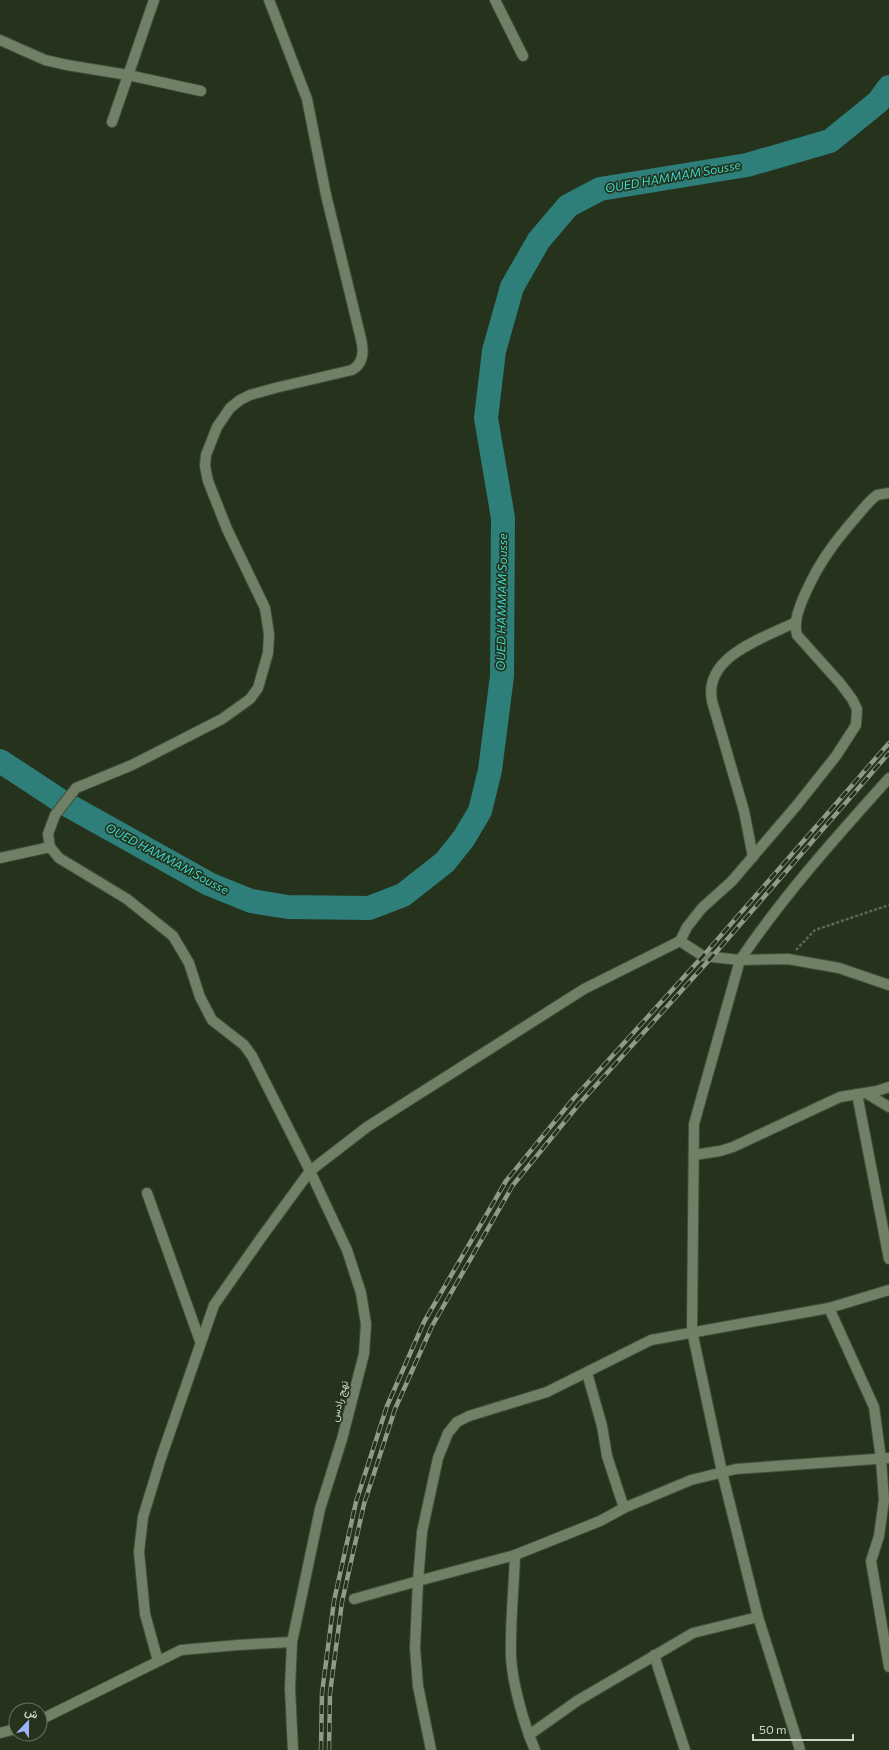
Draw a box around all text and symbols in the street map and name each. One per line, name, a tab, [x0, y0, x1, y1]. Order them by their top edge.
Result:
water label: OUED HAMMAM Sousse	[604, 157, 742, 195]
water label: OUED HAMMAM Sousse	[493, 533, 509, 671]
water label: OUED HAMMAM Sousse	[104, 820, 232, 897]
street label: نهج رادس	[327, 1379, 352, 1423]
north arrow	[8, 1702, 48, 1742]
text: ش	[23, 1704, 40, 1722]
scale bar	[753, 1716, 853, 1742]
text: 50 m	[759, 1722, 787, 1736]

